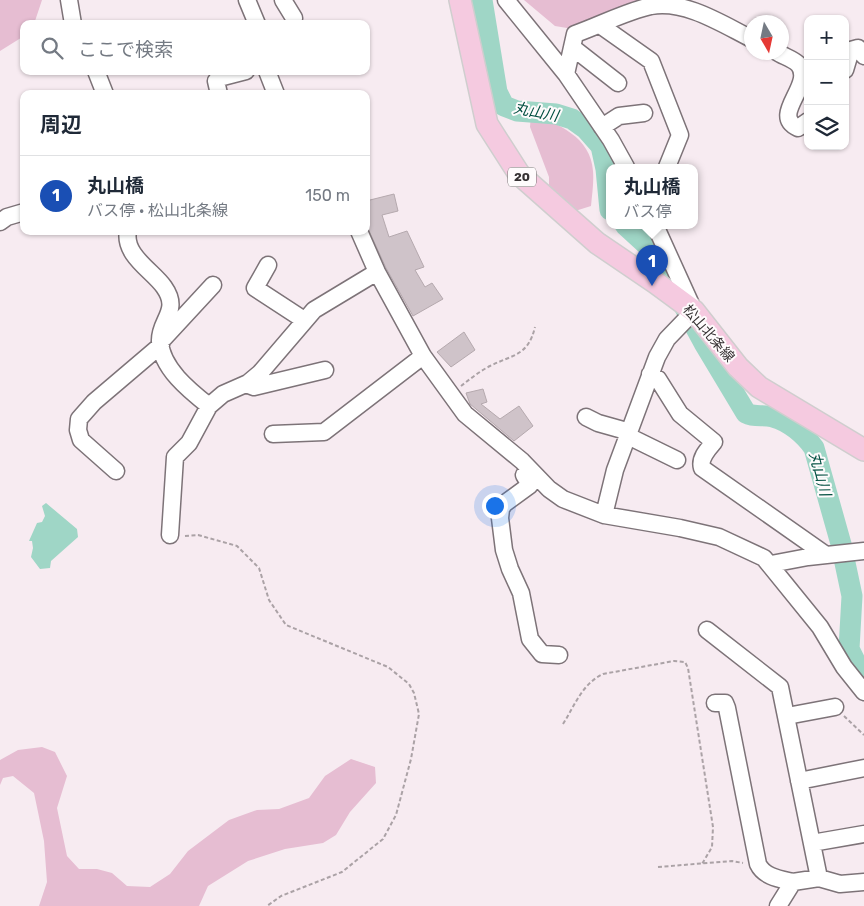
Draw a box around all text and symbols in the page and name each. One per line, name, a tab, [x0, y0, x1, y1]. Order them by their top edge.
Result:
north arrow	[744, 15, 789, 60]
map controls	[804, 15, 849, 150]
button: +	[804, 15, 849, 60]
search box	[20, 20, 370, 75]
icon: search	[38, 34, 66, 62]
text: ここで検索	[78, 38, 173, 61]
button: −	[804, 60, 849, 105]
water label: 丸山川	[512, 99, 562, 126]
button: layers	[804, 105, 849, 150]
text: 周辺	[40, 112, 82, 137]
popup	[606, 164, 698, 229]
road number: 20	[508, 168, 536, 186]
text: 丸山橋	[87, 174, 144, 197]
text: 丸山橋	[623, 175, 681, 198]
text: 1	[52, 186, 60, 205]
text: 150 m	[305, 186, 350, 205]
text: バス停 · 松山北条線	[87, 201, 228, 220]
text: バス停	[623, 202, 672, 221]
pin: 1	[636, 245, 668, 286]
street label: 松山北条線	[679, 301, 738, 365]
water label: 丸山川	[805, 450, 835, 500]
your location	[482, 493, 508, 519]

